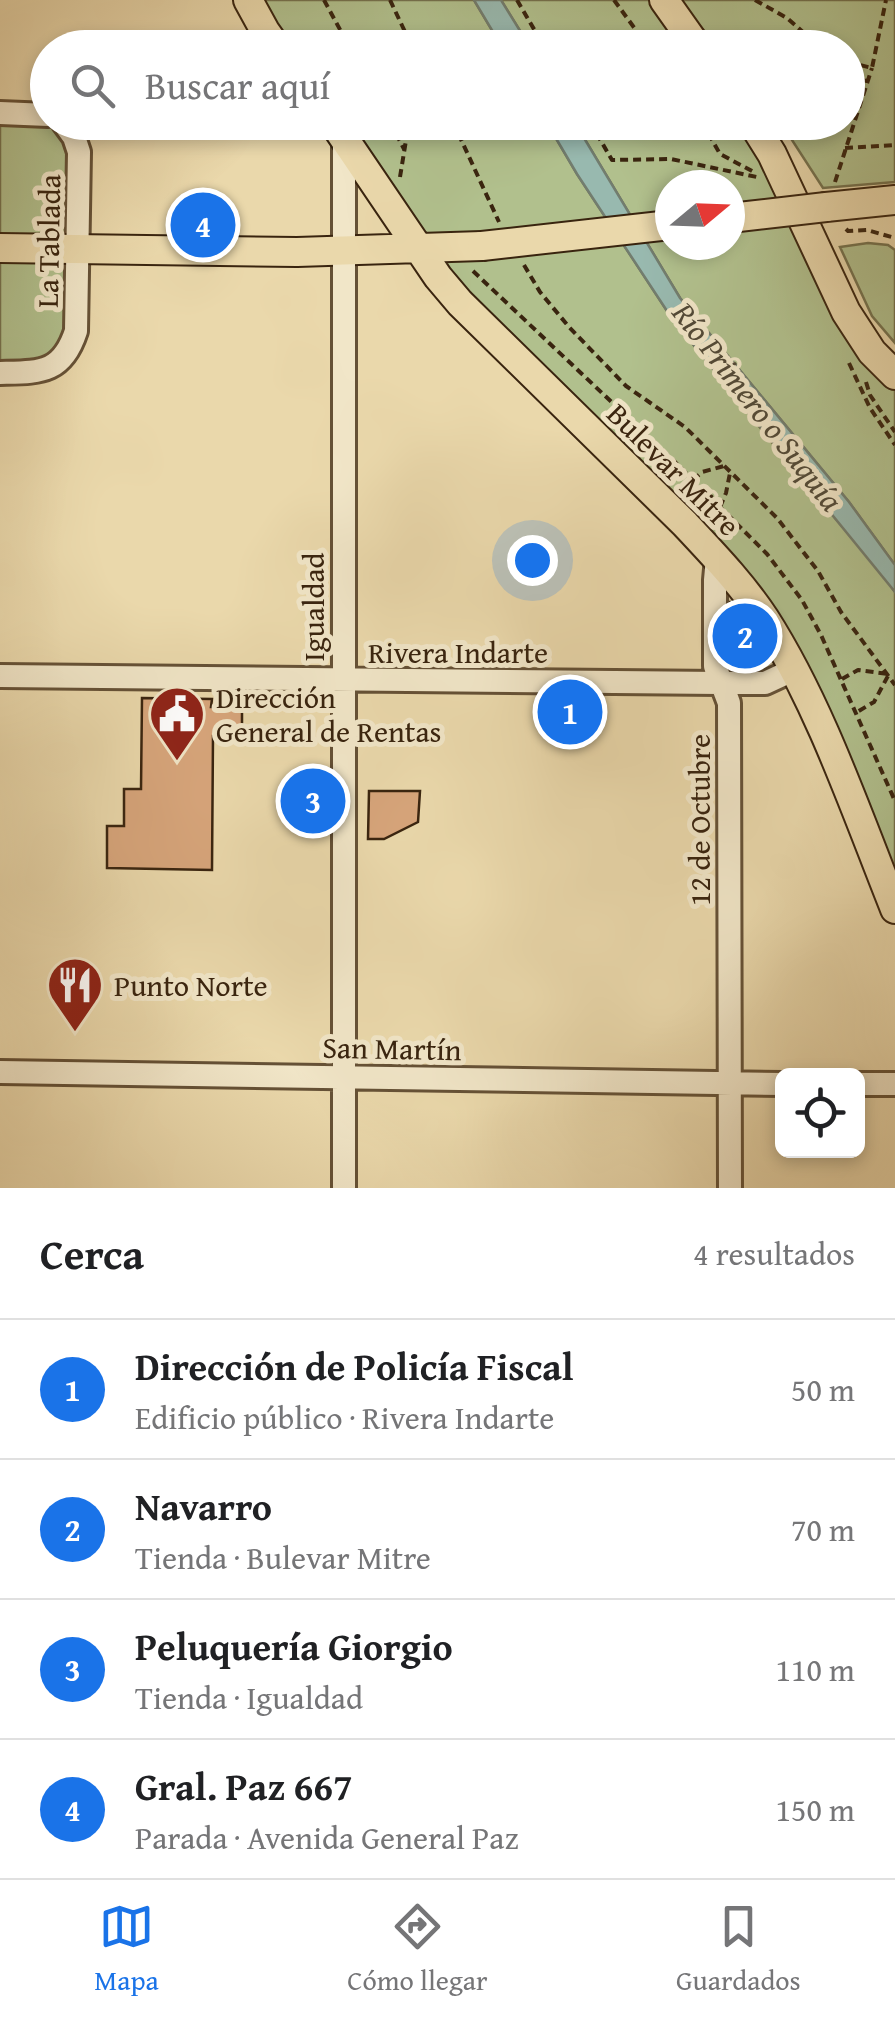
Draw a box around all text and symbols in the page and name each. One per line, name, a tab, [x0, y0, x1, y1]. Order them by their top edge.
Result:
search box	[30, 30, 865, 140]
text: Buscar aquí	[145, 57, 330, 113]
icon: search	[65, 58, 120, 113]
north arrow	[655, 170, 745, 260]
street label: La Tablada	[25, 174, 71, 308]
pin: 4	[170, 188, 236, 262]
water label: Río Primero o Suquía	[661, 291, 855, 521]
street label: Bulevar Mitre	[597, 392, 751, 546]
your location	[507, 535, 558, 586]
street label: Igualdad	[291, 552, 335, 662]
pin: 2	[712, 598, 778, 674]
street label: Rivera Indarte	[368, 630, 548, 674]
pin: 1	[538, 674, 602, 750]
place label: Dirección General de Rentas	[216, 675, 442, 753]
public building icon: Dirección General de Rentas	[147, 684, 207, 763]
street label: 12 de Octubre	[677, 734, 721, 906]
pin: 3	[280, 764, 346, 838]
restaurant icon: Punto Norte	[45, 955, 105, 1034]
place label: Punto Norte	[114, 963, 268, 1007]
street label: San Martín	[322, 1025, 462, 1071]
map controls	[775, 1068, 865, 1158]
button: locate	[775, 1068, 865, 1158]
text: Cerca	[40, 1223, 144, 1284]
text: 4 resultados	[693, 1230, 855, 1277]
text: Dirección de Policía Fiscal	[135, 1338, 573, 1394]
text: 1	[64, 1366, 81, 1413]
text: 50 m	[791, 1366, 855, 1413]
text: Edificio público · Rivera Indarte	[135, 1394, 554, 1441]
text: Navarro	[135, 1478, 272, 1534]
text: 2	[64, 1506, 81, 1553]
text: 70 m	[791, 1506, 855, 1553]
text: Tienda · Bulevar Mitre	[135, 1534, 431, 1581]
text: Peluquería Giorgio	[135, 1618, 453, 1674]
text: 3	[64, 1646, 81, 1693]
text: 110 m	[776, 1646, 855, 1693]
text: Tienda · Igualdad	[135, 1674, 363, 1721]
text: Gral. Paz 667	[135, 1758, 353, 1814]
text: 4	[64, 1786, 81, 1833]
text: 150 m	[776, 1786, 855, 1833]
text: Parada · Avenida General Paz	[135, 1814, 518, 1861]
tab: Mapa	[94, 1899, 159, 2000]
tab: Cómo llegar	[347, 1899, 488, 2000]
tab: Guardados	[676, 1899, 801, 2000]

